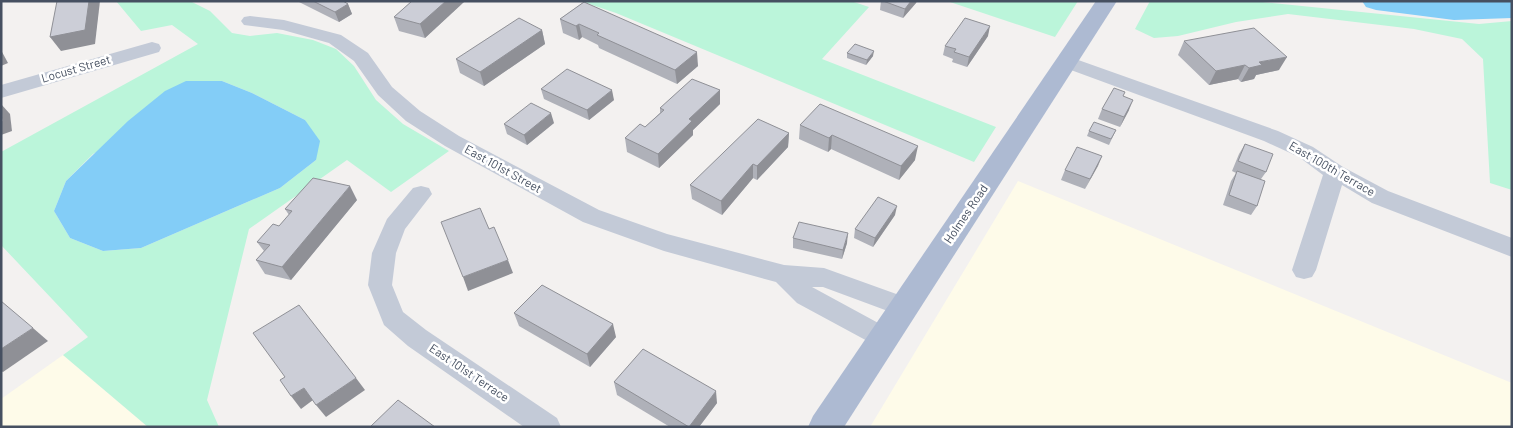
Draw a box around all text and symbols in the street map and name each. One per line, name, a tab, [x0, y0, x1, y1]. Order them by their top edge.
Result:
street label: Locust Street	[40, 51, 112, 85]
street label: East 100th Terrace	[1287, 138, 1378, 198]
street label: East 101st Street	[462, 141, 545, 195]
street label: Holmes Road	[940, 181, 990, 246]
street label: East 101st Terrace	[427, 340, 512, 404]

